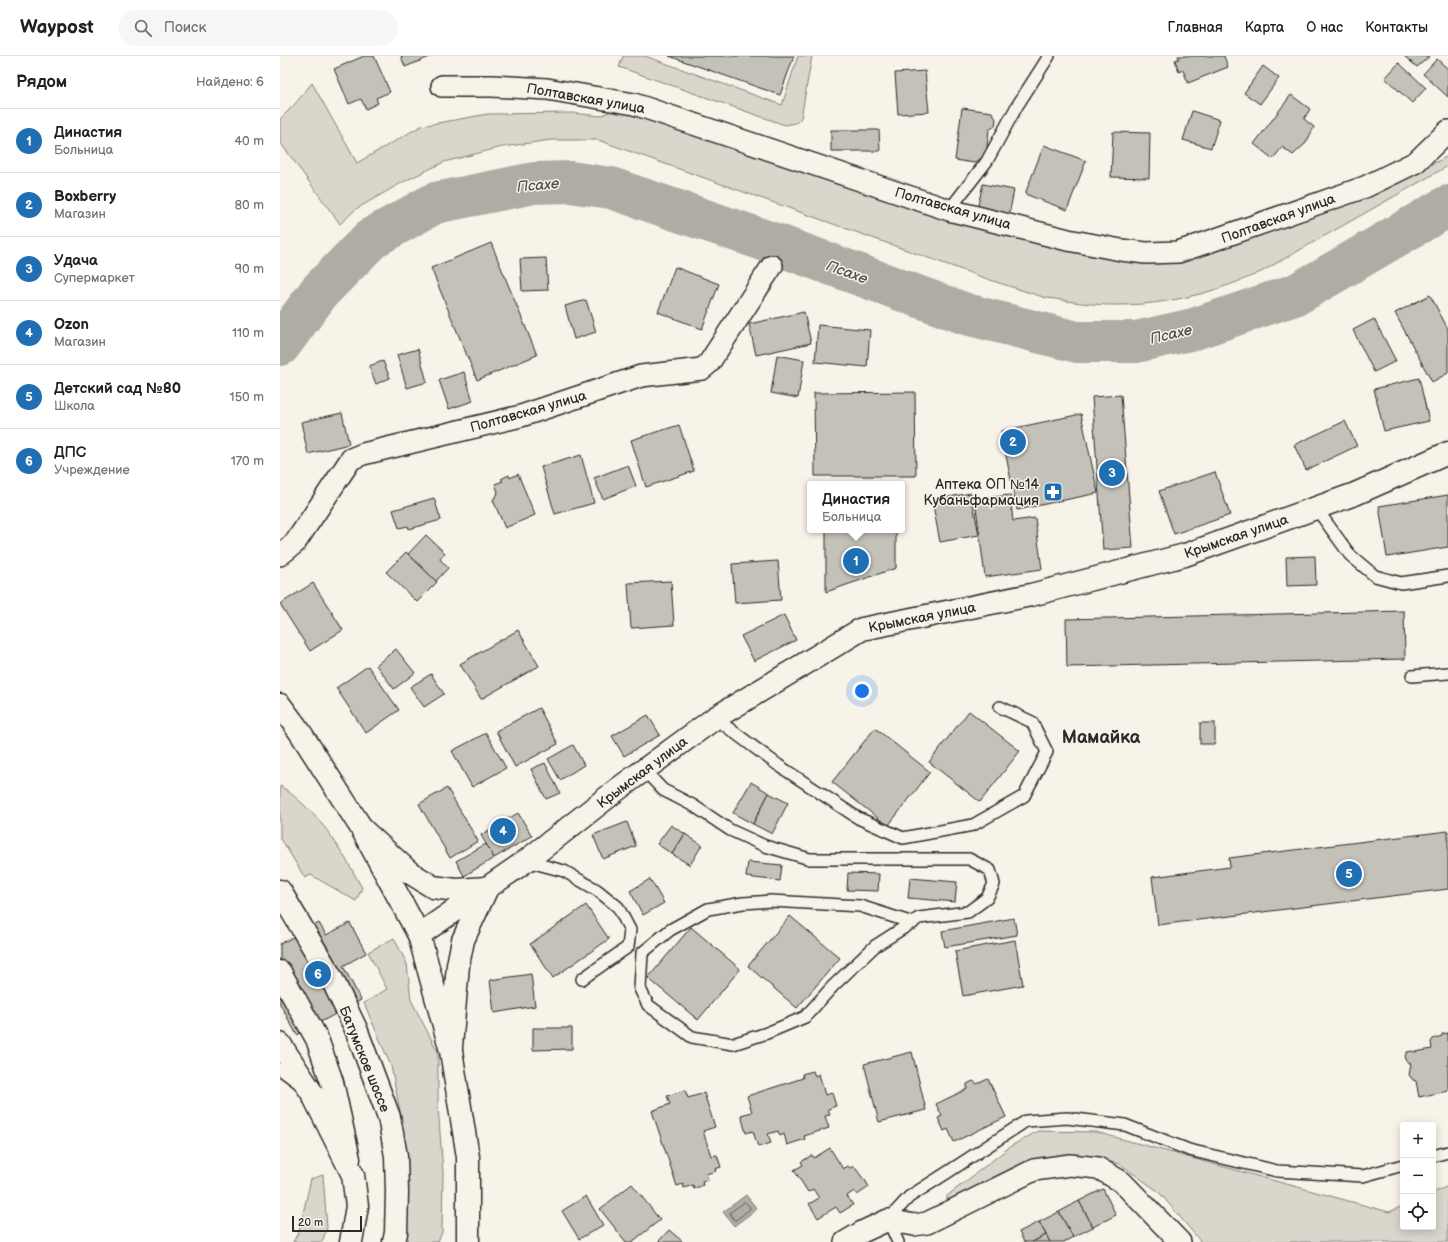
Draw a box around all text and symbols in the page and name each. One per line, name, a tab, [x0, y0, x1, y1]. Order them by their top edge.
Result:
search box	[118, 10, 398, 46]
text: Waypost	[20, 16, 94, 39]
icon: search	[132, 17, 154, 39]
text: Поиск	[164, 18, 206, 37]
text: Главная	[1168, 19, 1223, 36]
text: Карта	[1245, 19, 1284, 36]
text: О нас	[1306, 19, 1343, 36]
text: Контакты	[1365, 19, 1428, 36]
text: Рядом	[16, 72, 67, 92]
text: Найдено: 6	[196, 74, 264, 90]
street label: Полтавская улица	[525, 80, 647, 117]
text: Династия	[54, 123, 122, 142]
text: 1	[26, 133, 32, 149]
text: 40 m	[234, 133, 264, 149]
text: Больница	[54, 142, 113, 158]
water label: Псахе	[516, 174, 561, 197]
street label: Полтавская улица	[893, 184, 1014, 233]
text: Boxberry	[54, 187, 116, 206]
street label: Полтавская улица	[1219, 190, 1338, 247]
text: 2	[25, 197, 33, 213]
text: 80 m	[235, 197, 264, 213]
text: Магазин	[54, 206, 106, 222]
text: Удача	[54, 251, 98, 270]
water label: Псахе	[824, 256, 871, 289]
text: 3	[25, 261, 33, 277]
text: 90 m	[235, 261, 264, 277]
text: Супермаркет	[54, 270, 135, 286]
text: Ozon	[54, 315, 89, 334]
water label: Псахе	[1148, 320, 1195, 349]
text: 4	[25, 325, 33, 341]
text: 110 m	[232, 325, 264, 341]
text: Магазин	[54, 334, 106, 350]
text: Детский сад №80	[54, 379, 181, 398]
street label: Полтавская улица	[468, 387, 589, 436]
text: 5	[25, 389, 33, 405]
text: 150 m	[230, 389, 264, 405]
text: Школа	[54, 398, 95, 414]
pin: 2	[1000, 427, 1026, 457]
text: ДПС	[54, 443, 86, 462]
text: 6	[25, 453, 33, 469]
text: 170 m	[231, 453, 264, 469]
pin: 3	[1099, 458, 1125, 488]
text: Учреждение	[54, 462, 130, 478]
place label: Аптека ОП №14 Кубаньфармация	[924, 476, 1039, 509]
popup	[807, 481, 905, 533]
pharmacy icon: Аптека ОП №14 Кубаньфармация	[1042, 481, 1064, 503]
text: Династия	[822, 490, 890, 509]
text: Больница	[822, 509, 881, 525]
street label: Крымская улица	[1182, 510, 1291, 562]
pin: 1	[843, 546, 869, 576]
street label: Крымская улица	[867, 599, 978, 636]
your location	[852, 681, 872, 701]
district label: Мамайка	[1062, 727, 1141, 748]
street label: Крымская улица	[594, 732, 691, 812]
pin: 4	[490, 816, 516, 846]
pin: 5	[1336, 859, 1362, 889]
pin: 6	[305, 959, 331, 989]
street label: Батумское шоссе	[336, 1004, 394, 1115]
map controls	[1400, 1122, 1436, 1230]
button: +	[1400, 1122, 1436, 1158]
button: −	[1400, 1158, 1436, 1194]
button: locate	[1400, 1194, 1436, 1230]
scale bar	[292, 1214, 362, 1233]
text: 20 m	[298, 1216, 323, 1229]

